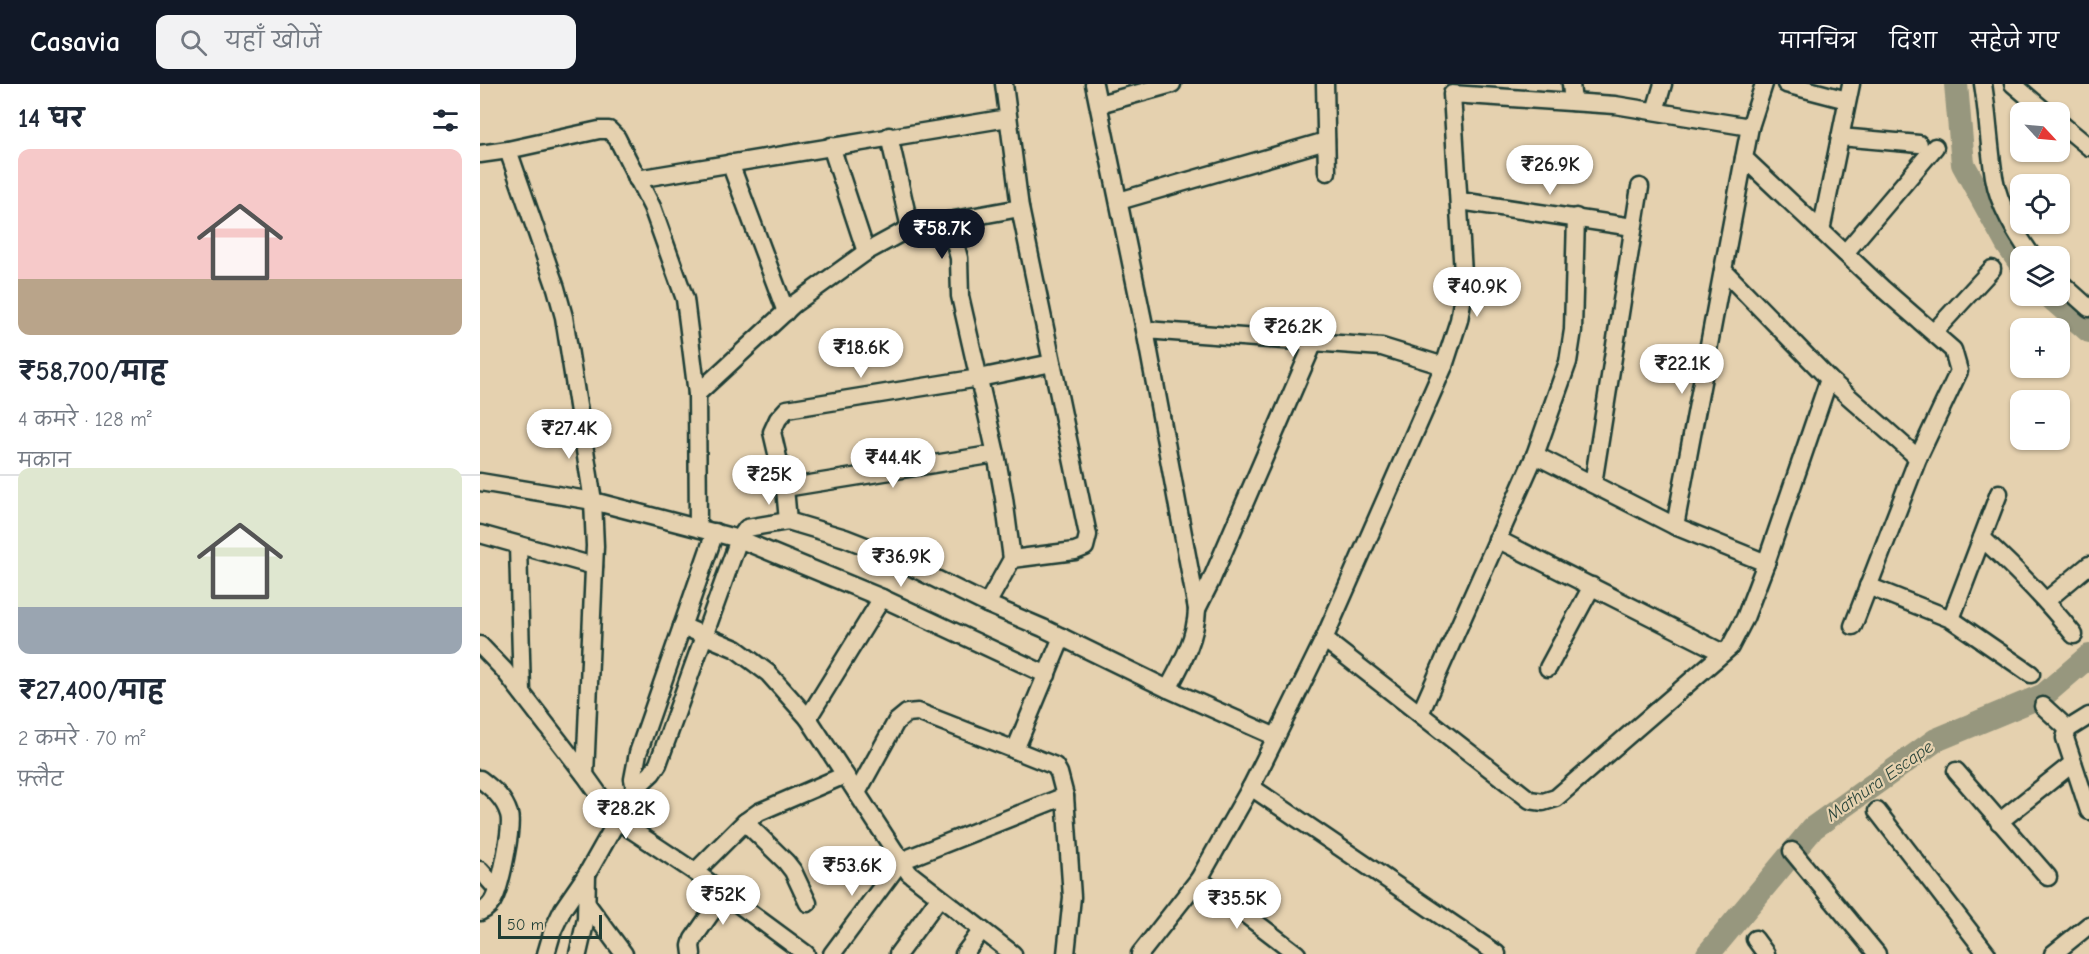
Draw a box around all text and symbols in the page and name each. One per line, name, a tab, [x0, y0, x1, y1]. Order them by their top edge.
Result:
search box	[156, 15, 576, 69]
text: Casavia	[30, 26, 120, 58]
icon: search	[177, 26, 210, 59]
text: यहाँ खोजें	[225, 28, 321, 54]
text: मानचित्र	[1779, 29, 1857, 53]
text: दिशा	[1890, 29, 1937, 53]
text: सहेजे गए	[1970, 29, 2059, 53]
north arrow	[2010, 102, 2070, 162]
map controls	[2010, 102, 2070, 450]
text: 14 घर	[18, 104, 84, 134]
icon: filters	[429, 104, 462, 137]
pin: ₹26.9K	[1501, 145, 1599, 196]
text: ₹26.9K	[1520, 153, 1580, 176]
button: locate	[2010, 174, 2070, 234]
icon: home	[186, 188, 294, 296]
pin: ₹58.7K	[893, 209, 991, 260]
text: ₹58.7K	[913, 217, 971, 240]
button: layers	[2010, 246, 2070, 306]
pin: ₹40.9K	[1428, 267, 1526, 318]
text: ₹40.9K	[1447, 275, 1507, 298]
pin: ₹26.2K	[1244, 307, 1342, 358]
text: ₹26.2K	[1264, 315, 1322, 338]
button: +	[2010, 318, 2070, 378]
pin: ₹18.6K	[812, 328, 910, 379]
text: ₹18.6K	[832, 336, 890, 359]
pin: ₹22.1K	[1633, 344, 1731, 395]
text: ₹22.1K	[1654, 352, 1710, 375]
text: ₹58,700/माह	[18, 357, 166, 387]
button: −	[2010, 390, 2070, 450]
text: 4 कमरे · 128 m²	[18, 408, 152, 431]
pin: ₹27.4K	[520, 409, 618, 460]
text: ₹27.4K	[541, 417, 597, 440]
pin: ₹44.4K	[844, 438, 942, 489]
text: ₹44.4K	[865, 446, 921, 469]
text: मकान	[18, 449, 71, 472]
pin: ₹25K	[733, 455, 805, 506]
text: ₹25K	[746, 463, 792, 486]
icon: home	[186, 507, 294, 615]
pin: ₹36.9K	[852, 537, 950, 588]
text: ₹36.9K	[871, 545, 931, 568]
text: ₹27,400/माह	[18, 676, 164, 706]
text: 2 कमरे · 70 m²	[18, 727, 145, 750]
water label: Mathura Escape	[1822, 736, 1938, 826]
text: फ़्लैट	[18, 768, 64, 791]
pin: ₹28.2K	[577, 789, 675, 840]
text: ₹28.2K	[597, 797, 655, 820]
pin: ₹53.6K	[803, 846, 901, 897]
text: ₹53.6K	[822, 854, 882, 877]
pin: ₹52K	[687, 875, 759, 926]
pin: ₹35.5K	[1188, 879, 1286, 930]
text: ₹52K	[700, 883, 746, 906]
text: ₹35.5K	[1207, 887, 1267, 910]
scale bar	[498, 912, 602, 940]
text: 50 m	[507, 916, 544, 934]

